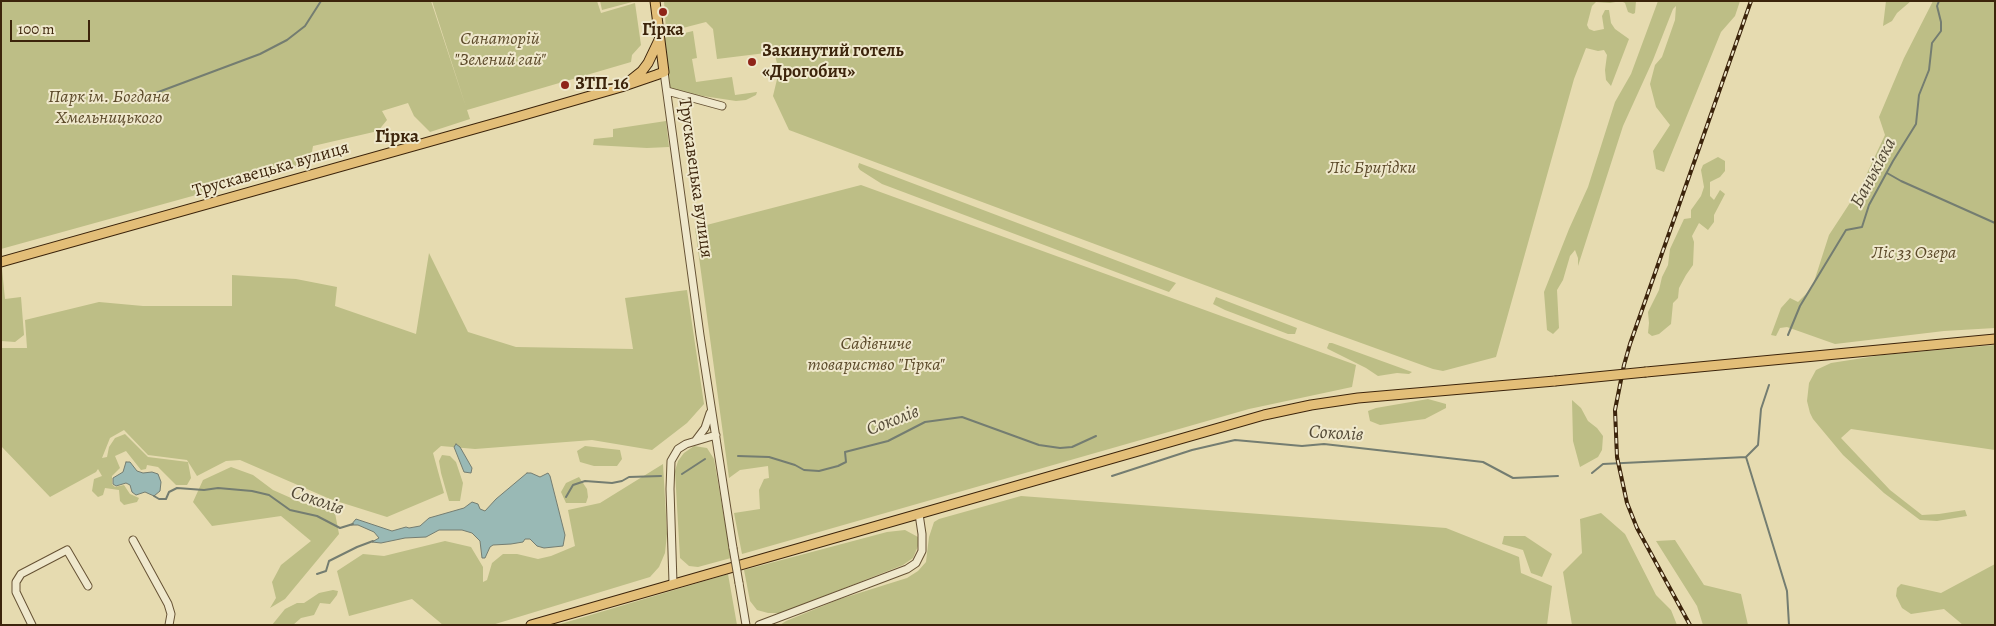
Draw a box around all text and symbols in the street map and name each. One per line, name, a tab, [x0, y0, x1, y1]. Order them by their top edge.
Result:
marker: Гірка	[657, 6, 669, 18]
scale bar	[12, 10, 92, 42]
text: 100 m	[18, 19, 55, 39]
place label: Гірка	[642, 20, 684, 42]
park label: Санаторій "Зелений гай"	[454, 29, 546, 72]
place label: Закинутий готель «Дрогобич»	[762, 41, 904, 84]
marker: Закинутий готель «Дрогобич»	[746, 56, 758, 68]
place label: ЗТП-16	[575, 74, 629, 96]
marker: ЗТП-16	[559, 79, 571, 91]
park label: Парк ім. Богдана Хмельницького	[48, 87, 170, 130]
street label: Трускавецька вулиця	[673, 96, 717, 260]
district label: Гірка	[375, 126, 419, 148]
water label: Баньківка	[1846, 134, 1902, 212]
street label: Трускавецька вулиця	[190, 137, 352, 203]
park label: Ліс Бриґідки	[1328, 158, 1416, 180]
park label: Ліс 33 Озера	[1872, 243, 1956, 265]
park label: Садівниче товариство "Гірка"	[808, 334, 944, 376]
water label: Соколів	[863, 401, 923, 441]
water label: Соколів	[1308, 421, 1364, 447]
water label: Соколів	[287, 481, 347, 521]

